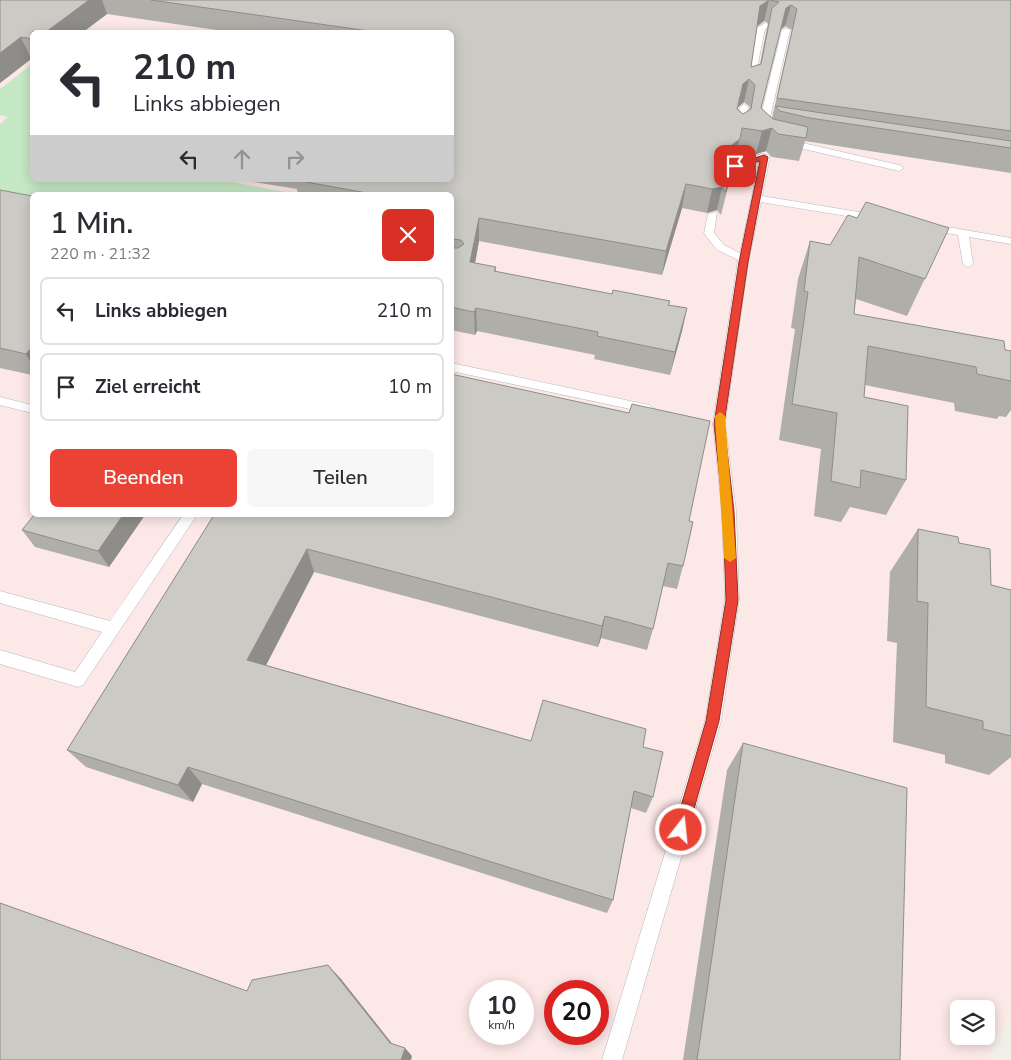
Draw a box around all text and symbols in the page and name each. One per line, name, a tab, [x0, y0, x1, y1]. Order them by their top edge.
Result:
text: 210 m	[133, 44, 236, 91]
icon: left	[50, 50, 115, 115]
text: Links abbiegen	[133, 89, 281, 119]
icon: left	[175, 145, 203, 173]
icon: ahead	[228, 145, 256, 173]
icon: right	[281, 145, 309, 173]
pin	[714, 145, 756, 187]
icon: arrive	[721, 152, 749, 180]
text: 1 Min.	[50, 203, 133, 244]
button: close	[382, 209, 434, 261]
text: 220 m · 21:32	[50, 243, 151, 265]
icon: left	[52, 297, 80, 325]
text: Links abbiegen	[95, 298, 227, 324]
text: 210 m	[377, 298, 432, 324]
icon: arrive	[52, 373, 80, 401]
text: Ziel erreicht	[95, 374, 200, 400]
text: 10 m	[388, 374, 432, 400]
button: Beenden	[50, 449, 237, 507]
button: Teilen	[247, 449, 434, 507]
position arrow	[654, 803, 706, 855]
speed limit sign: 20	[544, 980, 609, 1045]
text: 10	[486, 989, 517, 1023]
map controls	[950, 1000, 995, 1045]
button: layers	[950, 1000, 995, 1045]
text: km/h	[488, 1017, 515, 1033]

